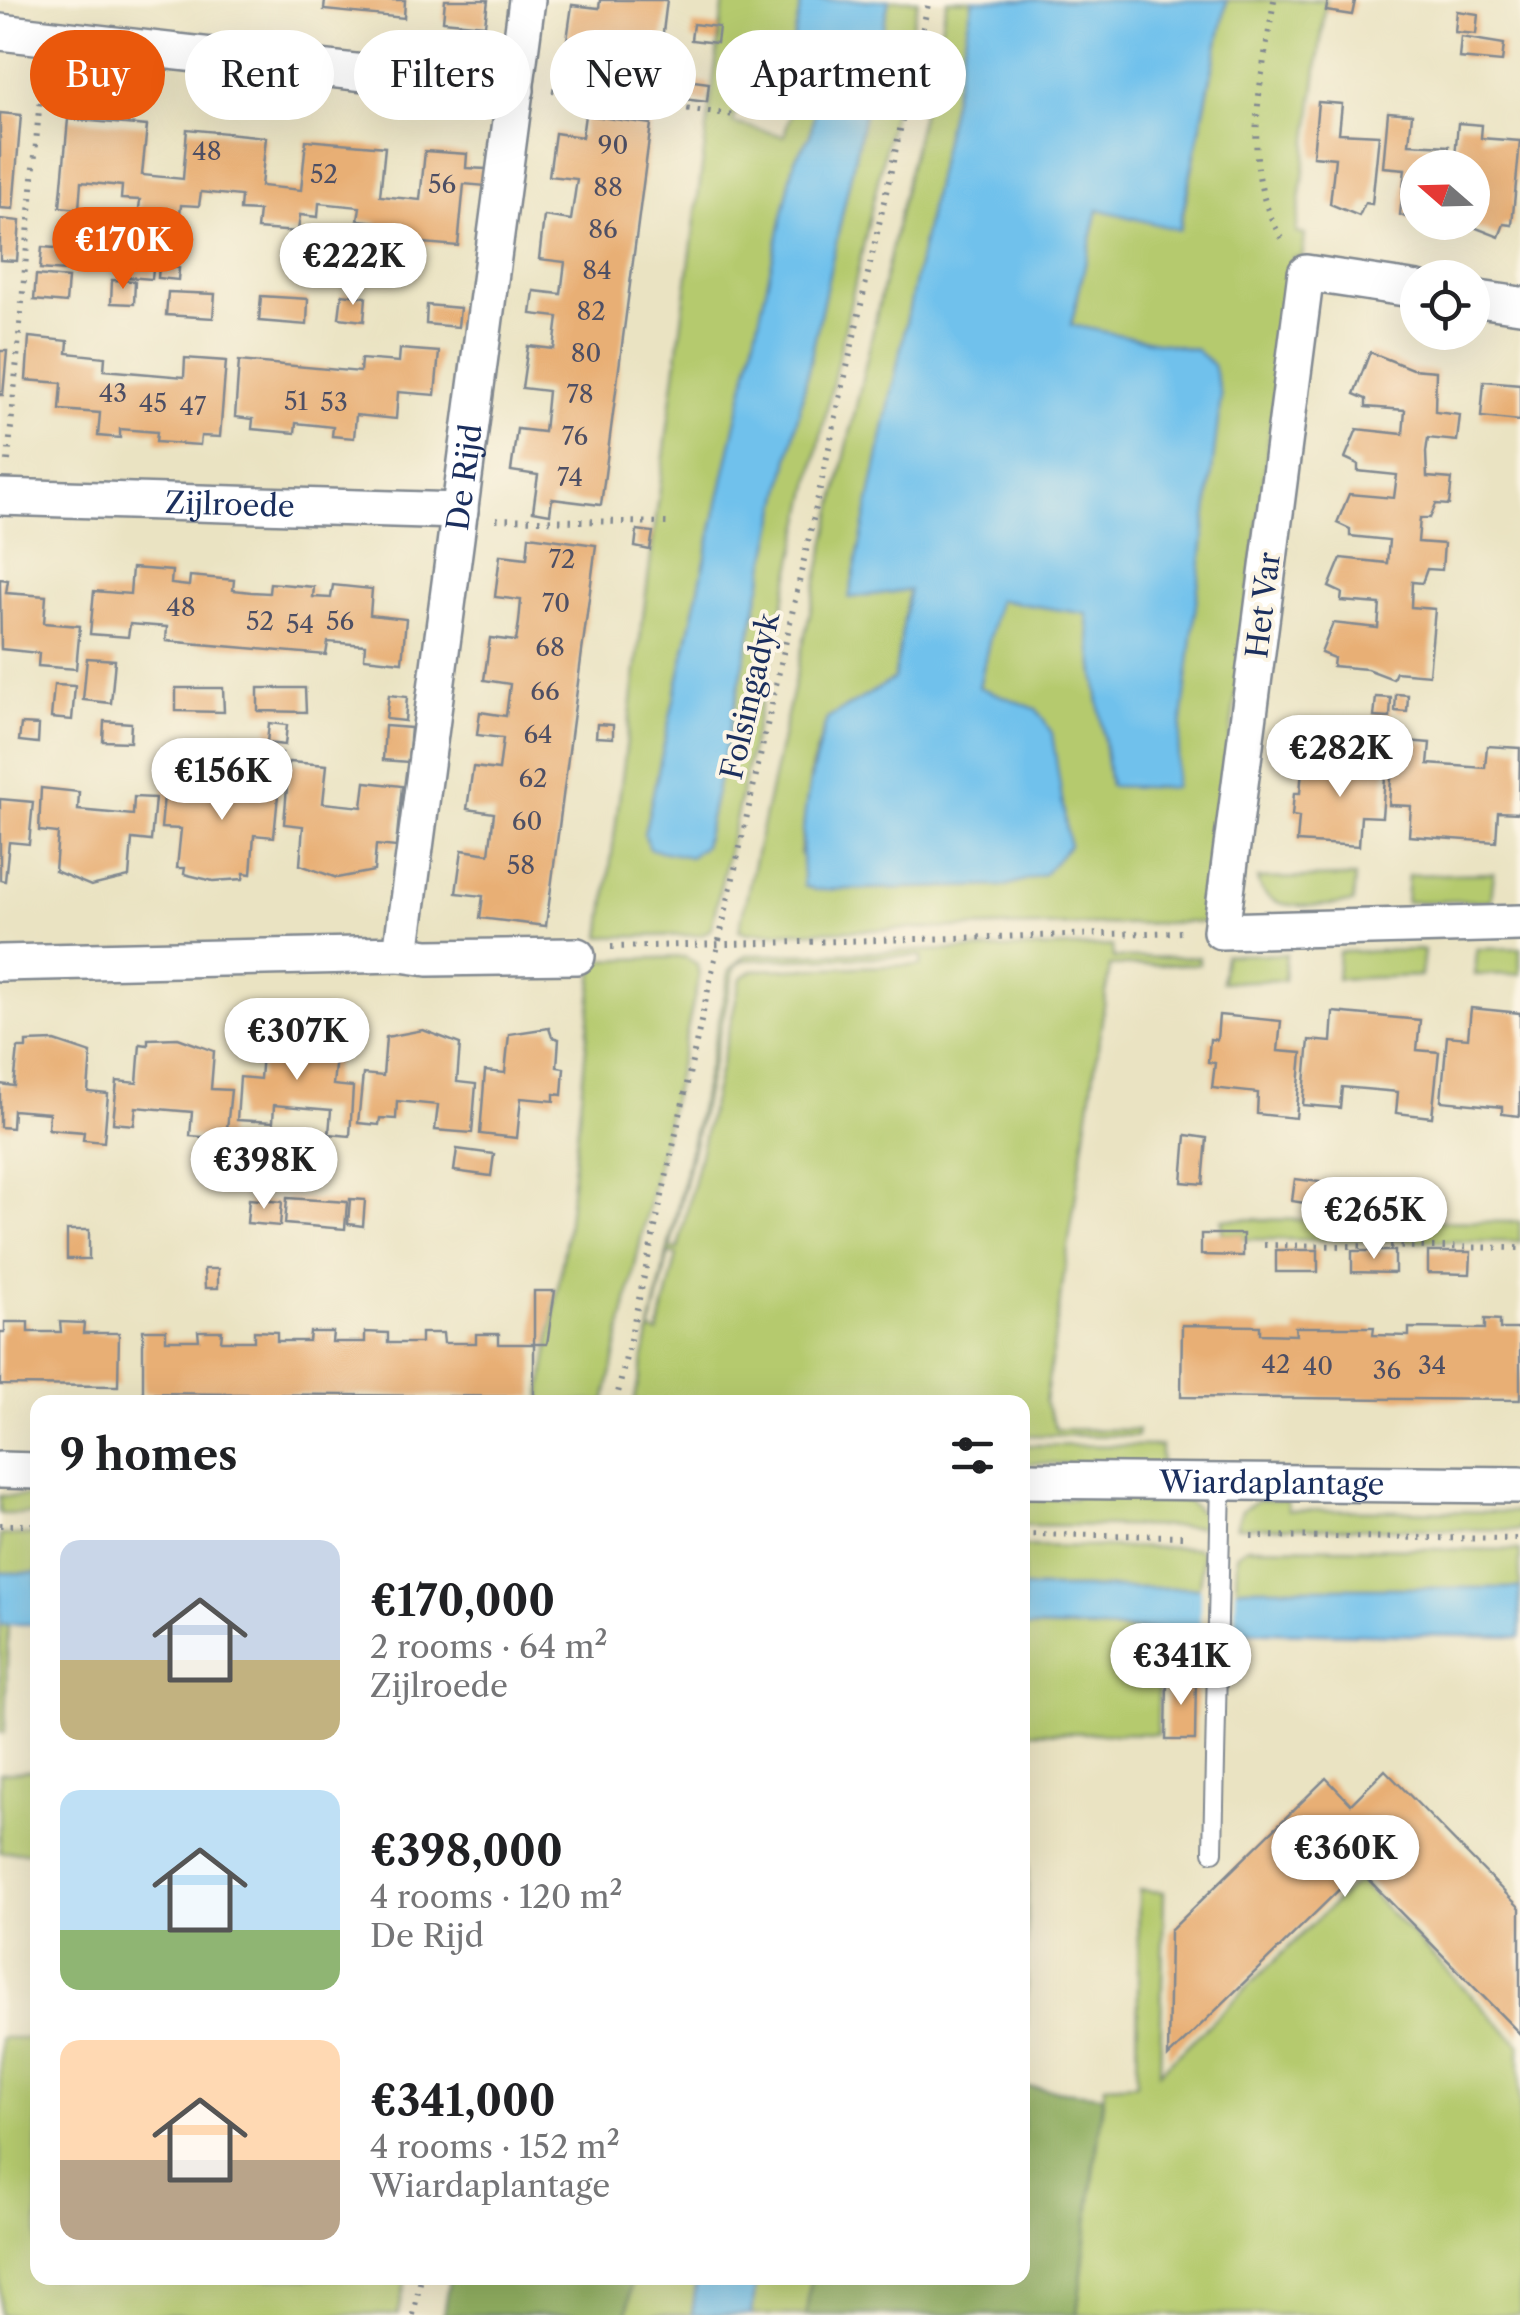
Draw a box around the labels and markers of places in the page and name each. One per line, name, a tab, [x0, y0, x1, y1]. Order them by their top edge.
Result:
pin: €170K	[53, 207, 193, 292]
pin: €222K	[283, 223, 423, 308]
pin: €282K	[1270, 715, 1410, 800]
pin: €156K	[152, 738, 292, 823]
pin: €307K	[227, 998, 367, 1083]
pin: €398K	[194, 1127, 334, 1212]
pin: €265K	[1304, 1177, 1444, 1262]
pin: €341K	[1111, 1623, 1251, 1708]
pin: €360K	[1275, 1815, 1415, 1900]

